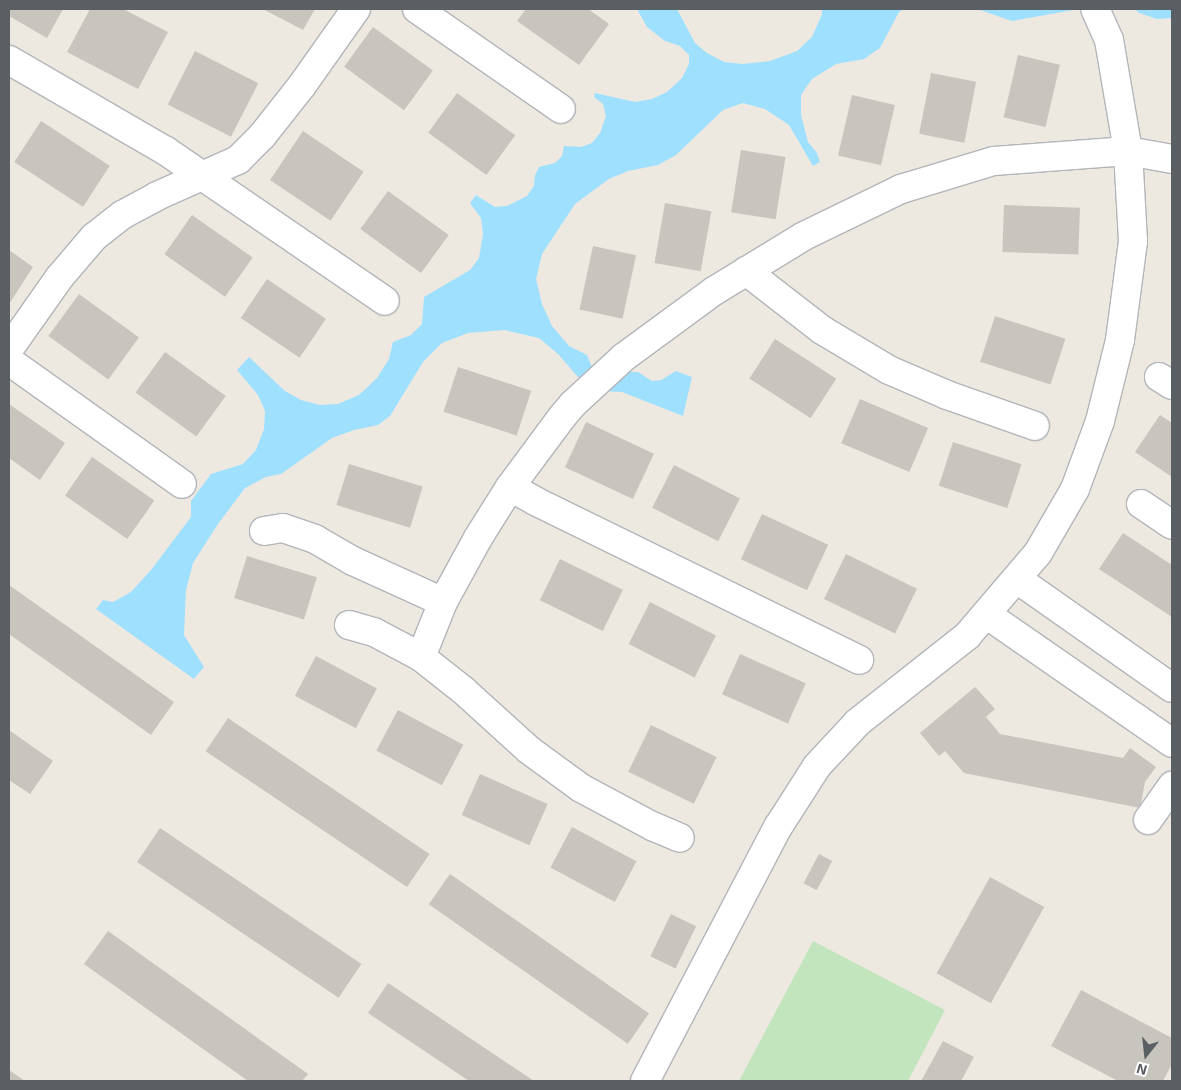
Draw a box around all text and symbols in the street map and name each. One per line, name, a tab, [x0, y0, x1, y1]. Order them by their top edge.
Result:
north arrow	[1121, 1030, 1171, 1080]
text: N	[1135, 1060, 1149, 1079]

